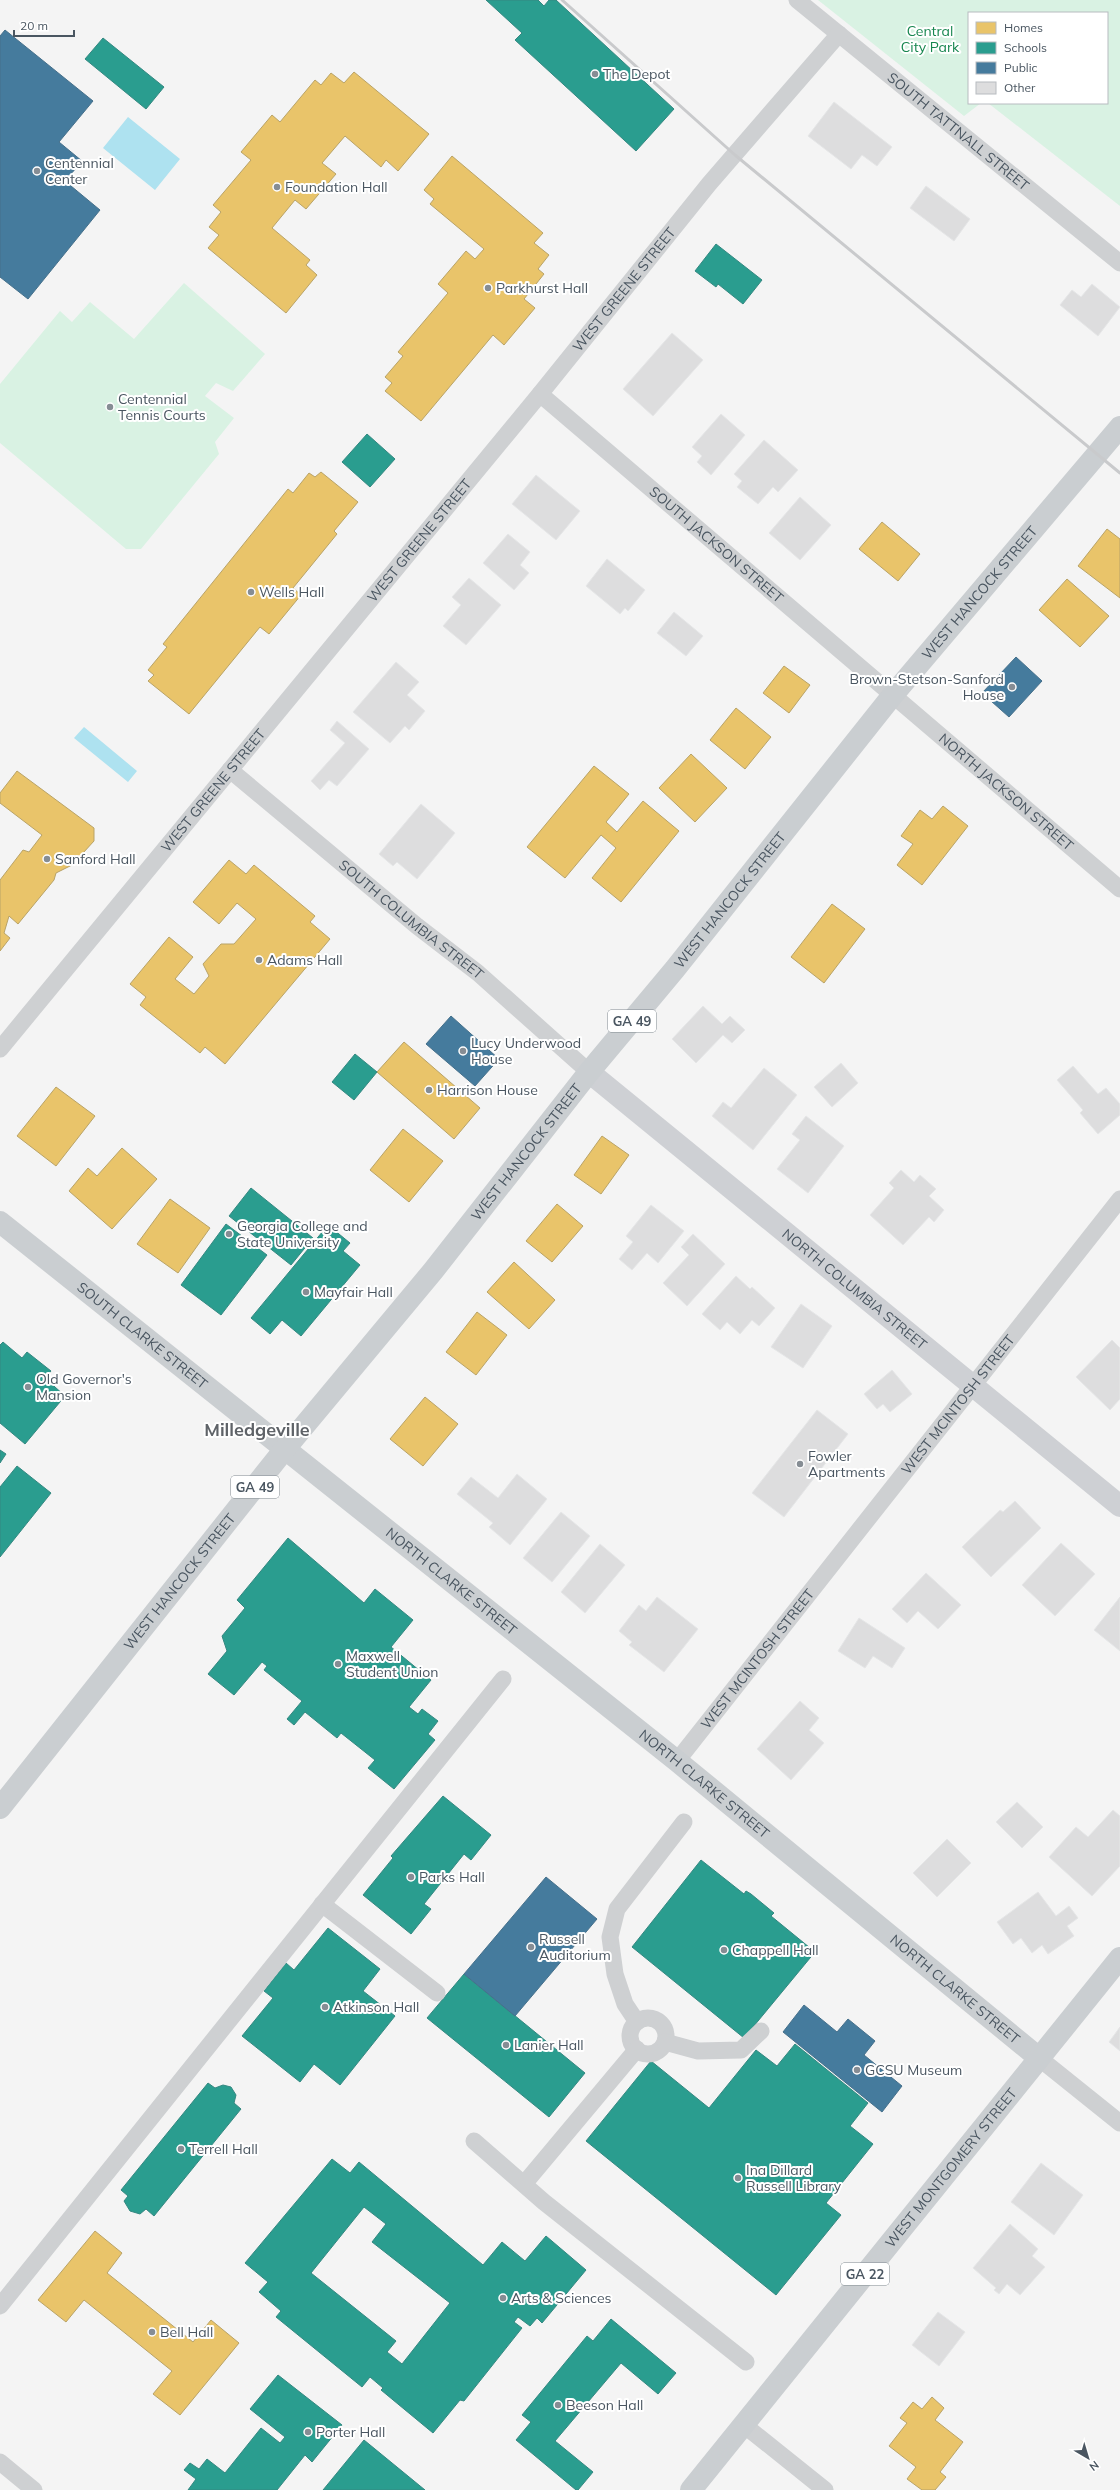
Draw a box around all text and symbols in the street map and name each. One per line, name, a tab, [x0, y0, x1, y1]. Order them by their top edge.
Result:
scale bar	[14, 12, 74, 38]
legend	[968, 12, 1108, 104]
text: 20 m	[20, 18, 48, 33]
text: Homes	[1004, 20, 1043, 35]
park label: Central City Park	[901, 22, 960, 56]
text: Schools	[1004, 40, 1047, 55]
text: Public	[1004, 60, 1038, 75]
place label: The Depot	[603, 65, 670, 83]
street label: SOUTH TATTNALL STREET	[884, 68, 1033, 195]
marker: The Depot	[590, 69, 600, 79]
text: Other	[1004, 80, 1036, 95]
place label: Centennial Center	[45, 154, 114, 188]
marker: Centennial Center	[32, 166, 42, 176]
place label: Foundation Hall	[285, 178, 388, 196]
marker: Foundation Hall	[272, 182, 282, 192]
street label: WEST GREENE STREET	[569, 223, 680, 355]
place label: Parkhurst Hall	[496, 279, 588, 297]
marker: Parkhurst Hall	[483, 283, 493, 293]
place label: Centennial Tennis Courts	[118, 390, 206, 424]
marker: Centennial Tennis Courts	[105, 402, 115, 412]
street label: WEST GREENE STREET	[363, 475, 476, 606]
street label: SOUTH JACKSON STREET	[646, 482, 788, 607]
street label: WEST HANCOCK STREET	[918, 522, 1042, 663]
place label: Wells Hall	[259, 583, 324, 601]
marker: Wells Hall	[246, 587, 256, 597]
place label: Brown-Stetson-Sanford House	[849, 670, 1004, 704]
marker: Brown-Stetson-Sanford House	[1007, 682, 1017, 692]
street label: WEST GREENE STREET	[157, 725, 270, 856]
street label: NORTH JACKSON STREET	[935, 729, 1078, 855]
street label: WEST HANCOCK STREET	[670, 828, 790, 972]
place label: Sanford Hall	[55, 850, 136, 868]
marker: Sanford Hall	[42, 854, 52, 864]
street label: SOUTH COLUMBIA STREET	[335, 856, 488, 983]
place label: Adams Hall	[267, 951, 343, 969]
marker: Adams Hall	[254, 955, 264, 965]
road number: GA 49	[608, 1010, 656, 1032]
place label: Lucy Underwood House	[471, 1034, 581, 1068]
marker: Lucy Underwood House	[458, 1046, 468, 1056]
street label: WEST HANCOCK STREET	[467, 1079, 586, 1224]
place label: Harrison House	[437, 1081, 538, 1099]
marker: Harrison House	[424, 1085, 434, 1095]
place label: Georgia College and State University	[237, 1217, 368, 1251]
street label: NORTH COLUMBIA STREET	[779, 1225, 931, 1354]
marker: Georgia College and State University	[224, 1229, 234, 1239]
street label: SOUTH CLARKE STREET	[73, 1278, 212, 1393]
place label: Mayfair Hall	[314, 1283, 393, 1301]
marker: Mayfair Hall	[301, 1287, 311, 1297]
street label: WEST MCINTOSH STREET	[897, 1330, 1019, 1478]
place label: Old Governor's Mansion	[36, 1370, 132, 1404]
marker: Old Governor's Mansion	[23, 1382, 33, 1392]
district label: Milledgeville	[204, 1418, 310, 1441]
place label: Fowler Apartments	[808, 1447, 885, 1481]
marker: Fowler Apartments	[795, 1459, 805, 1469]
road number: GA 49	[231, 1476, 279, 1498]
street label: WEST HANCOCK STREET	[120, 1509, 240, 1654]
street label: NORTH CLARKE STREET	[382, 1524, 521, 1639]
street label: WEST MCINTOSH STREET	[697, 1585, 818, 1733]
place label: Maxwell Student Union	[346, 1647, 438, 1681]
marker: Maxwell Student Union	[333, 1659, 343, 1669]
street label: NORTH CLARKE STREET	[636, 1725, 774, 1843]
place label: Parks Hall	[419, 1868, 485, 1886]
marker: Parks Hall	[406, 1872, 416, 1882]
place label: Russell Auditorium	[539, 1930, 611, 1964]
street label: NORTH CLARKE STREET	[886, 1931, 1024, 2048]
place label: Chappell Hall	[732, 1941, 819, 1959]
marker: Russell Auditorium	[526, 1942, 536, 1952]
marker: Chappell Hall	[719, 1945, 729, 1955]
place label: Atkinson Hall	[333, 1998, 419, 2016]
marker: Atkinson Hall	[320, 2002, 330, 2012]
place label: Lanier Hall	[514, 2036, 584, 2054]
marker: Lanier Hall	[501, 2040, 511, 2050]
place label: GCSU Museum	[865, 2061, 962, 2079]
marker: GCSU Museum	[852, 2065, 862, 2075]
street label: WEST MONTGOMERY STREET	[881, 2084, 1021, 2251]
place label: Terrell Hall	[189, 2140, 258, 2158]
marker: Terrell Hall	[176, 2144, 186, 2154]
place label: Ina Dillard Russell Library	[746, 2161, 842, 2195]
marker: Ina Dillard Russell Library	[733, 2173, 743, 2183]
road number: GA 22	[841, 2263, 889, 2285]
place label: Arts & Sciences	[511, 2289, 611, 2307]
marker: Arts & Sciences	[498, 2293, 508, 2303]
place label: Bell Hall	[160, 2323, 213, 2341]
marker: Bell Hall	[147, 2327, 157, 2337]
place label: Beeson Hall	[566, 2396, 643, 2414]
marker: Beeson Hall	[553, 2400, 563, 2410]
place label: Porter Hall	[316, 2423, 385, 2441]
marker: Porter Hall	[303, 2427, 313, 2437]
north arrow	[1068, 2438, 1108, 2478]
text: N	[1087, 2458, 1102, 2474]

